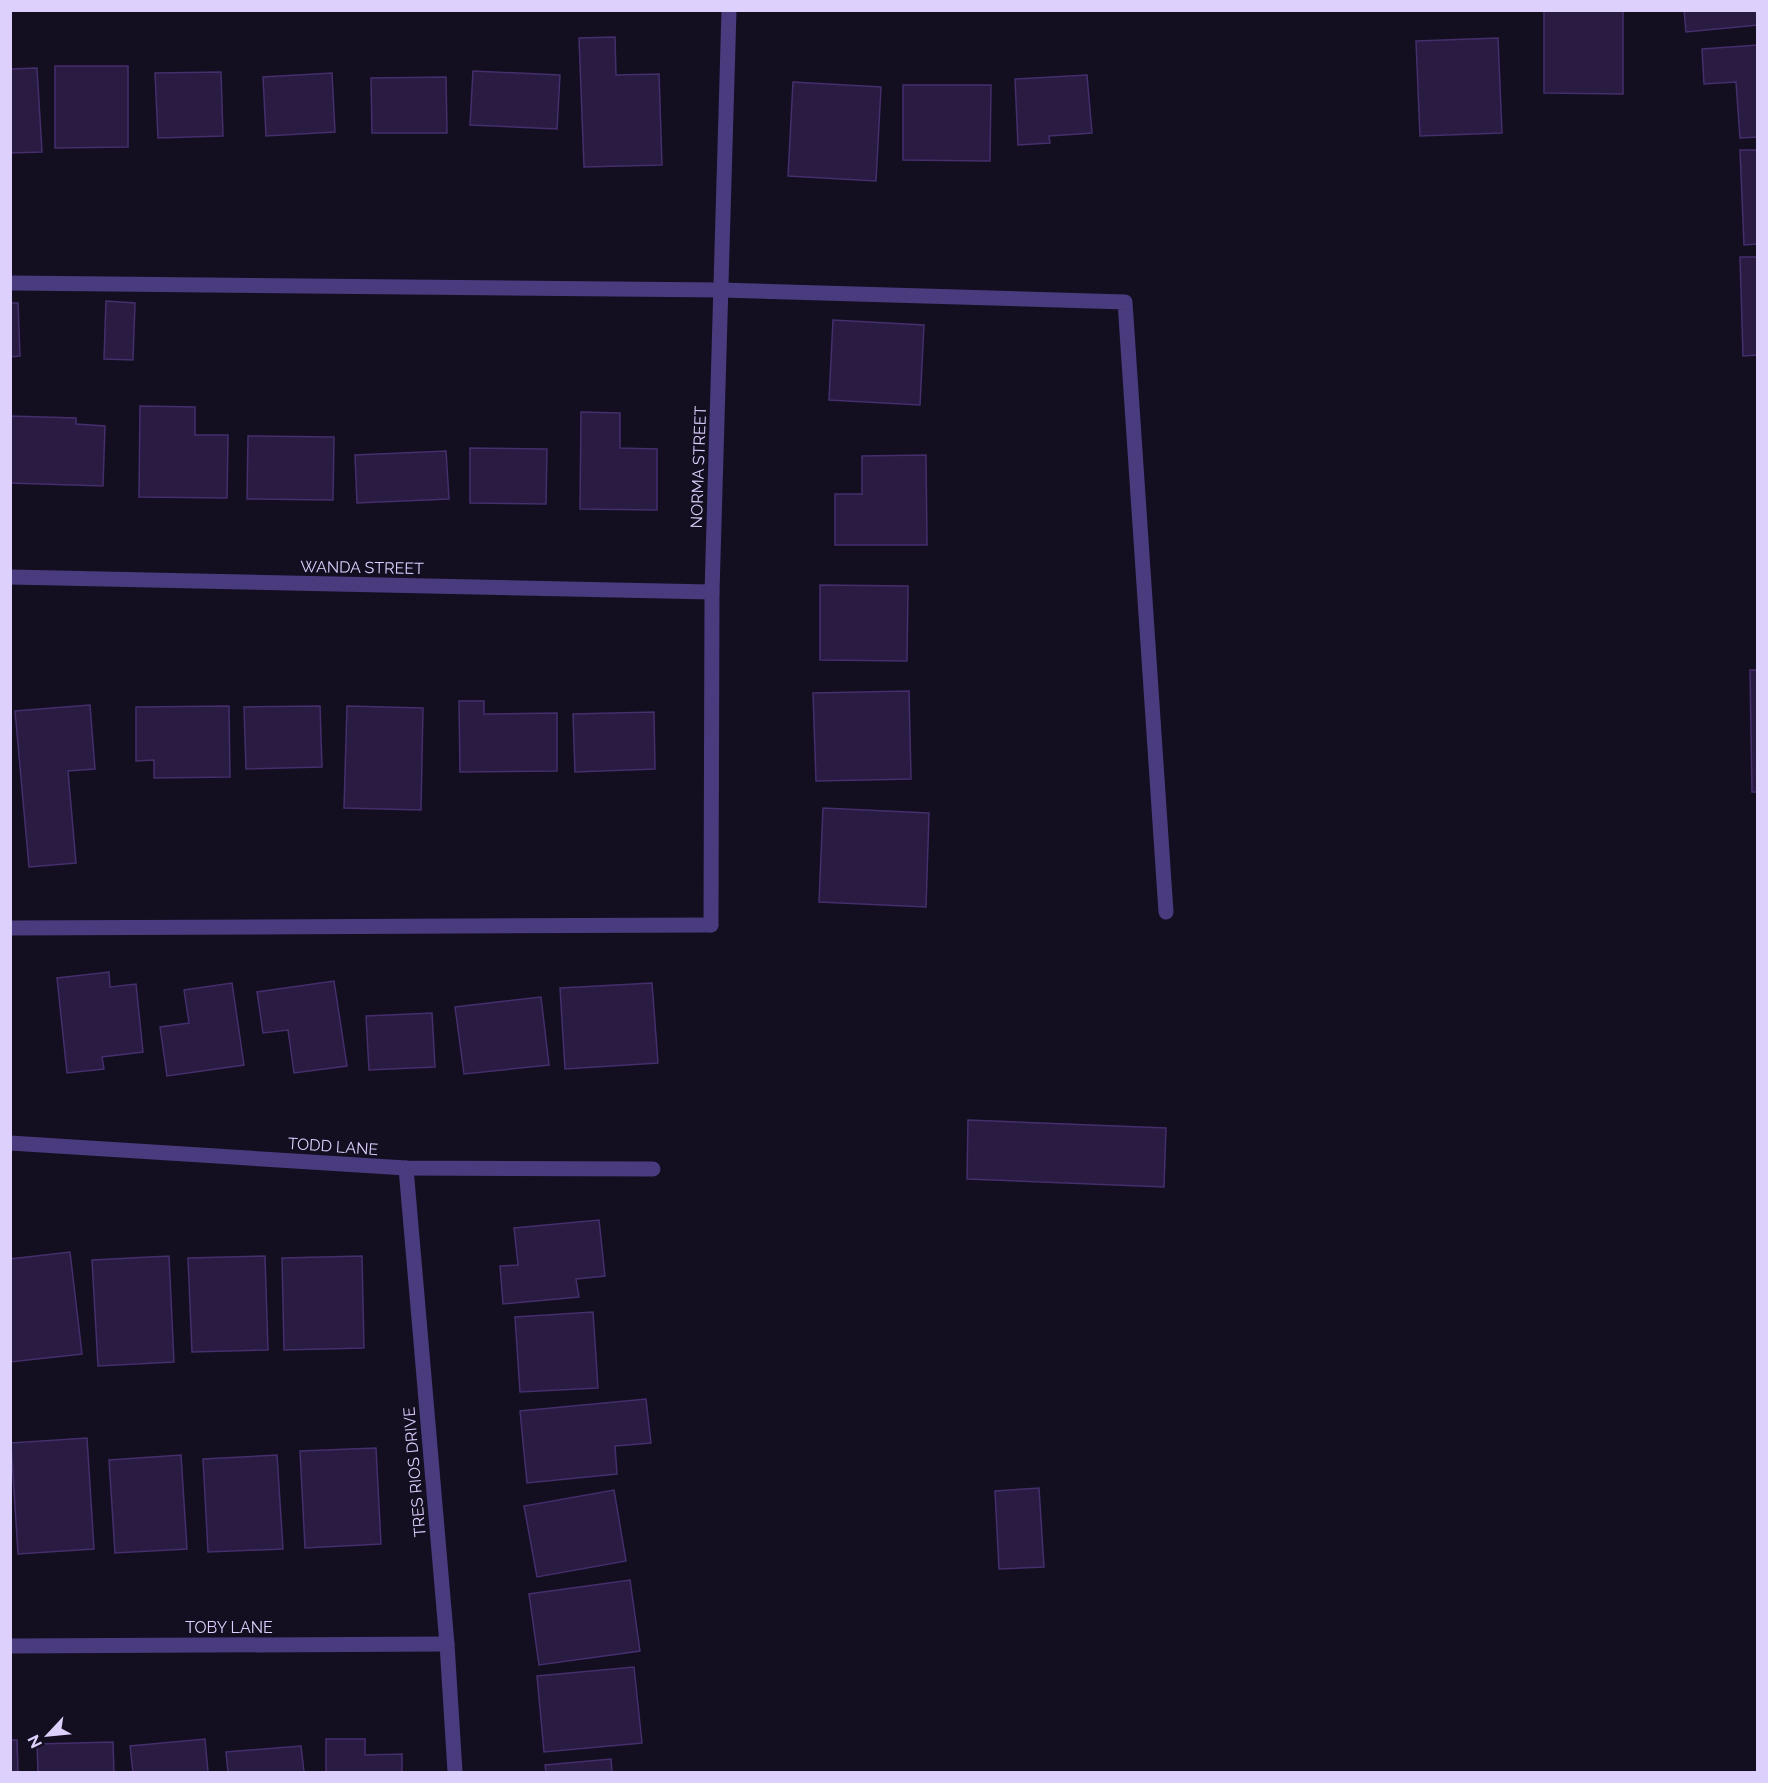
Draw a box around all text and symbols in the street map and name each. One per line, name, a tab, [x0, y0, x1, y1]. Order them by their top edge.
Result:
street label: NORMA STREET	[687, 405, 710, 529]
street label: WANDA STREET	[300, 557, 424, 578]
street label: TODD LANE	[287, 1134, 379, 1159]
street label: TRES RIOS DRIVE	[399, 1406, 430, 1538]
street label: TOBY LANE	[185, 1618, 273, 1637]
north arrow	[18, 1705, 78, 1765]
text: N	[24, 1732, 46, 1751]

